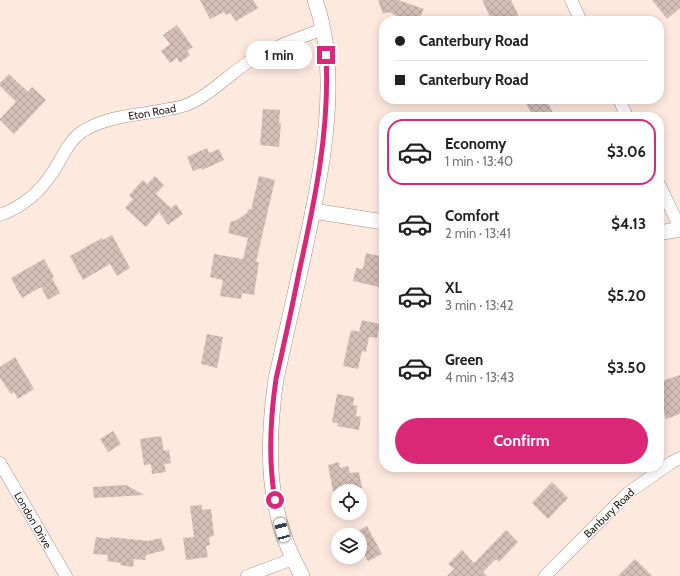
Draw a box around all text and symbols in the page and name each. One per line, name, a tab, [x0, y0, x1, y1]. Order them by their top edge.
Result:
text: Canterbury Road	[419, 32, 529, 50]
callout: 1 min	[246, 41, 312, 69]
route end	[317, 46, 335, 64]
text: 1 min	[264, 47, 294, 63]
text: Canterbury Road	[419, 71, 529, 89]
street label: Eton Road	[127, 101, 177, 123]
icon: car	[397, 134, 433, 170]
text: Economy	[445, 135, 506, 153]
text: $3.06	[607, 143, 646, 161]
text: 1 min · 13:40	[445, 153, 513, 169]
icon: car	[397, 206, 433, 242]
text: Comfort	[445, 207, 499, 225]
text: $4.13	[611, 215, 646, 233]
text: 2 min · 13:41	[445, 225, 511, 241]
icon: car	[397, 278, 433, 314]
text: XL	[445, 279, 462, 297]
text: $5.20	[607, 287, 646, 305]
text: 3 min · 13:42	[445, 297, 514, 313]
icon: car	[397, 350, 433, 386]
text: Green	[445, 351, 483, 369]
text: $3.50	[607, 359, 646, 377]
text: 4 min · 13:43	[445, 369, 514, 385]
button: Confirm	[395, 418, 648, 464]
map controls	[331, 484, 367, 564]
button: locate	[331, 484, 367, 520]
street label: Banbury Road	[581, 485, 637, 541]
street label: London Drive	[11, 489, 55, 551]
route start	[266, 491, 284, 509]
car	[273, 517, 291, 543]
button: layers	[331, 528, 367, 564]

